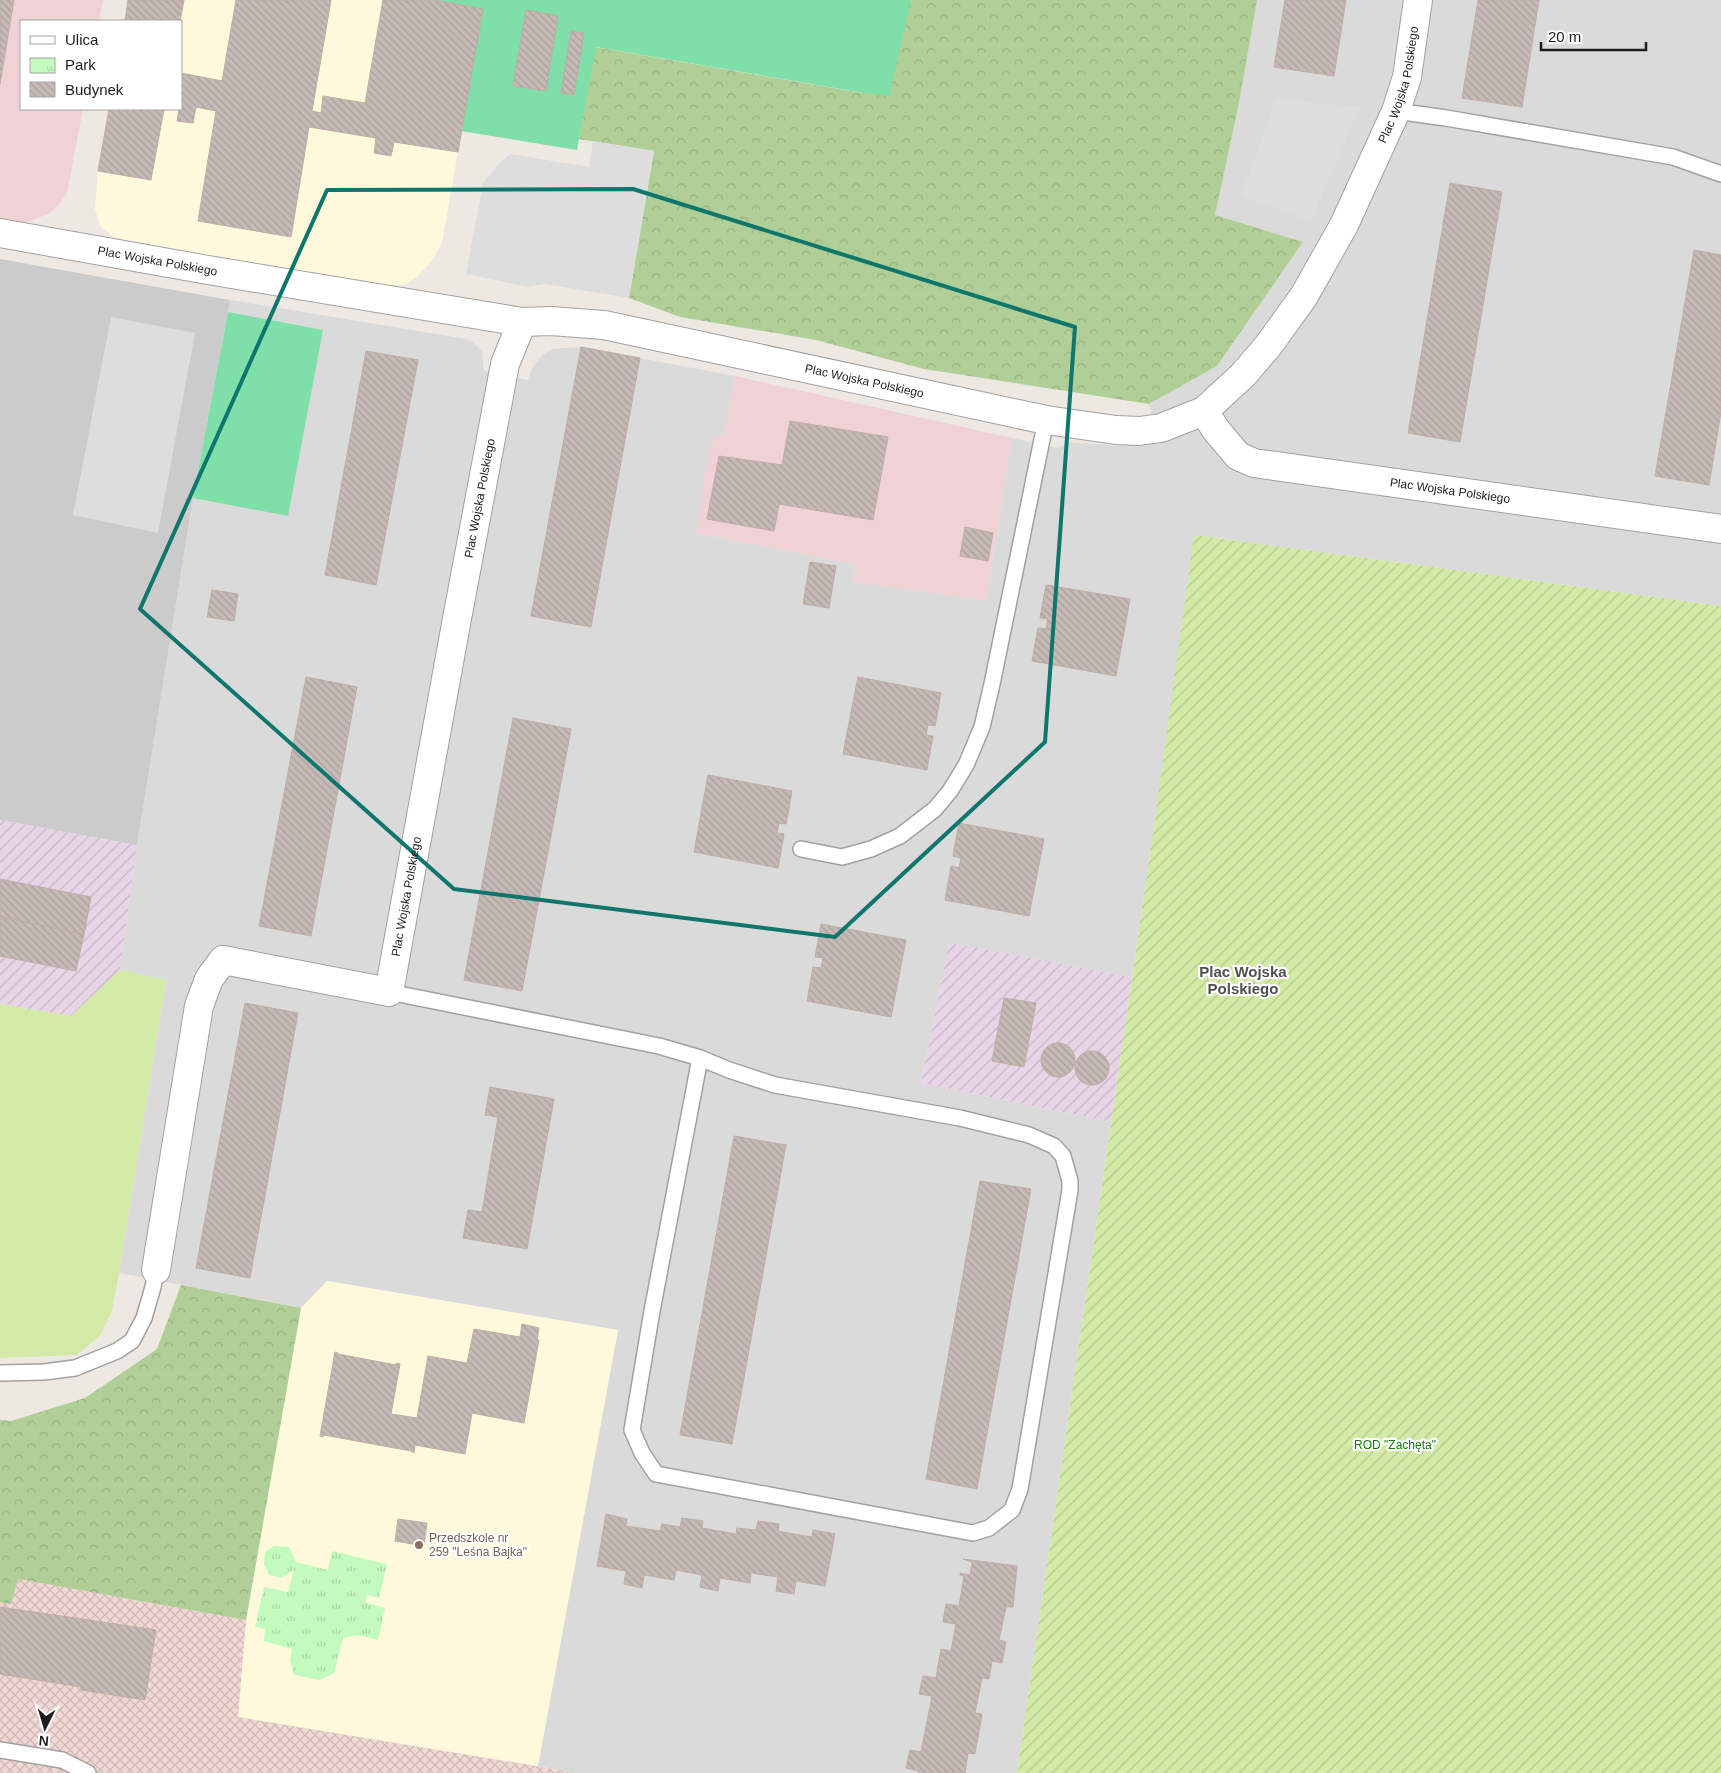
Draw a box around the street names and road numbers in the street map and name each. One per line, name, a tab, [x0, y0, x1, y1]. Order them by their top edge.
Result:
street label: Plac Wojska Polskiego	[1375, 25, 1421, 145]
street label: Plac Wojska Polskiego	[97, 244, 219, 278]
street label: Plac Wojska Polskiego	[804, 361, 925, 401]
street label: Plac Wojska Polskiego	[462, 437, 498, 559]
street label: Plac Wojska Polskiego	[1389, 475, 1511, 506]
street label: Plac Wojska Polskiego	[389, 835, 424, 957]

